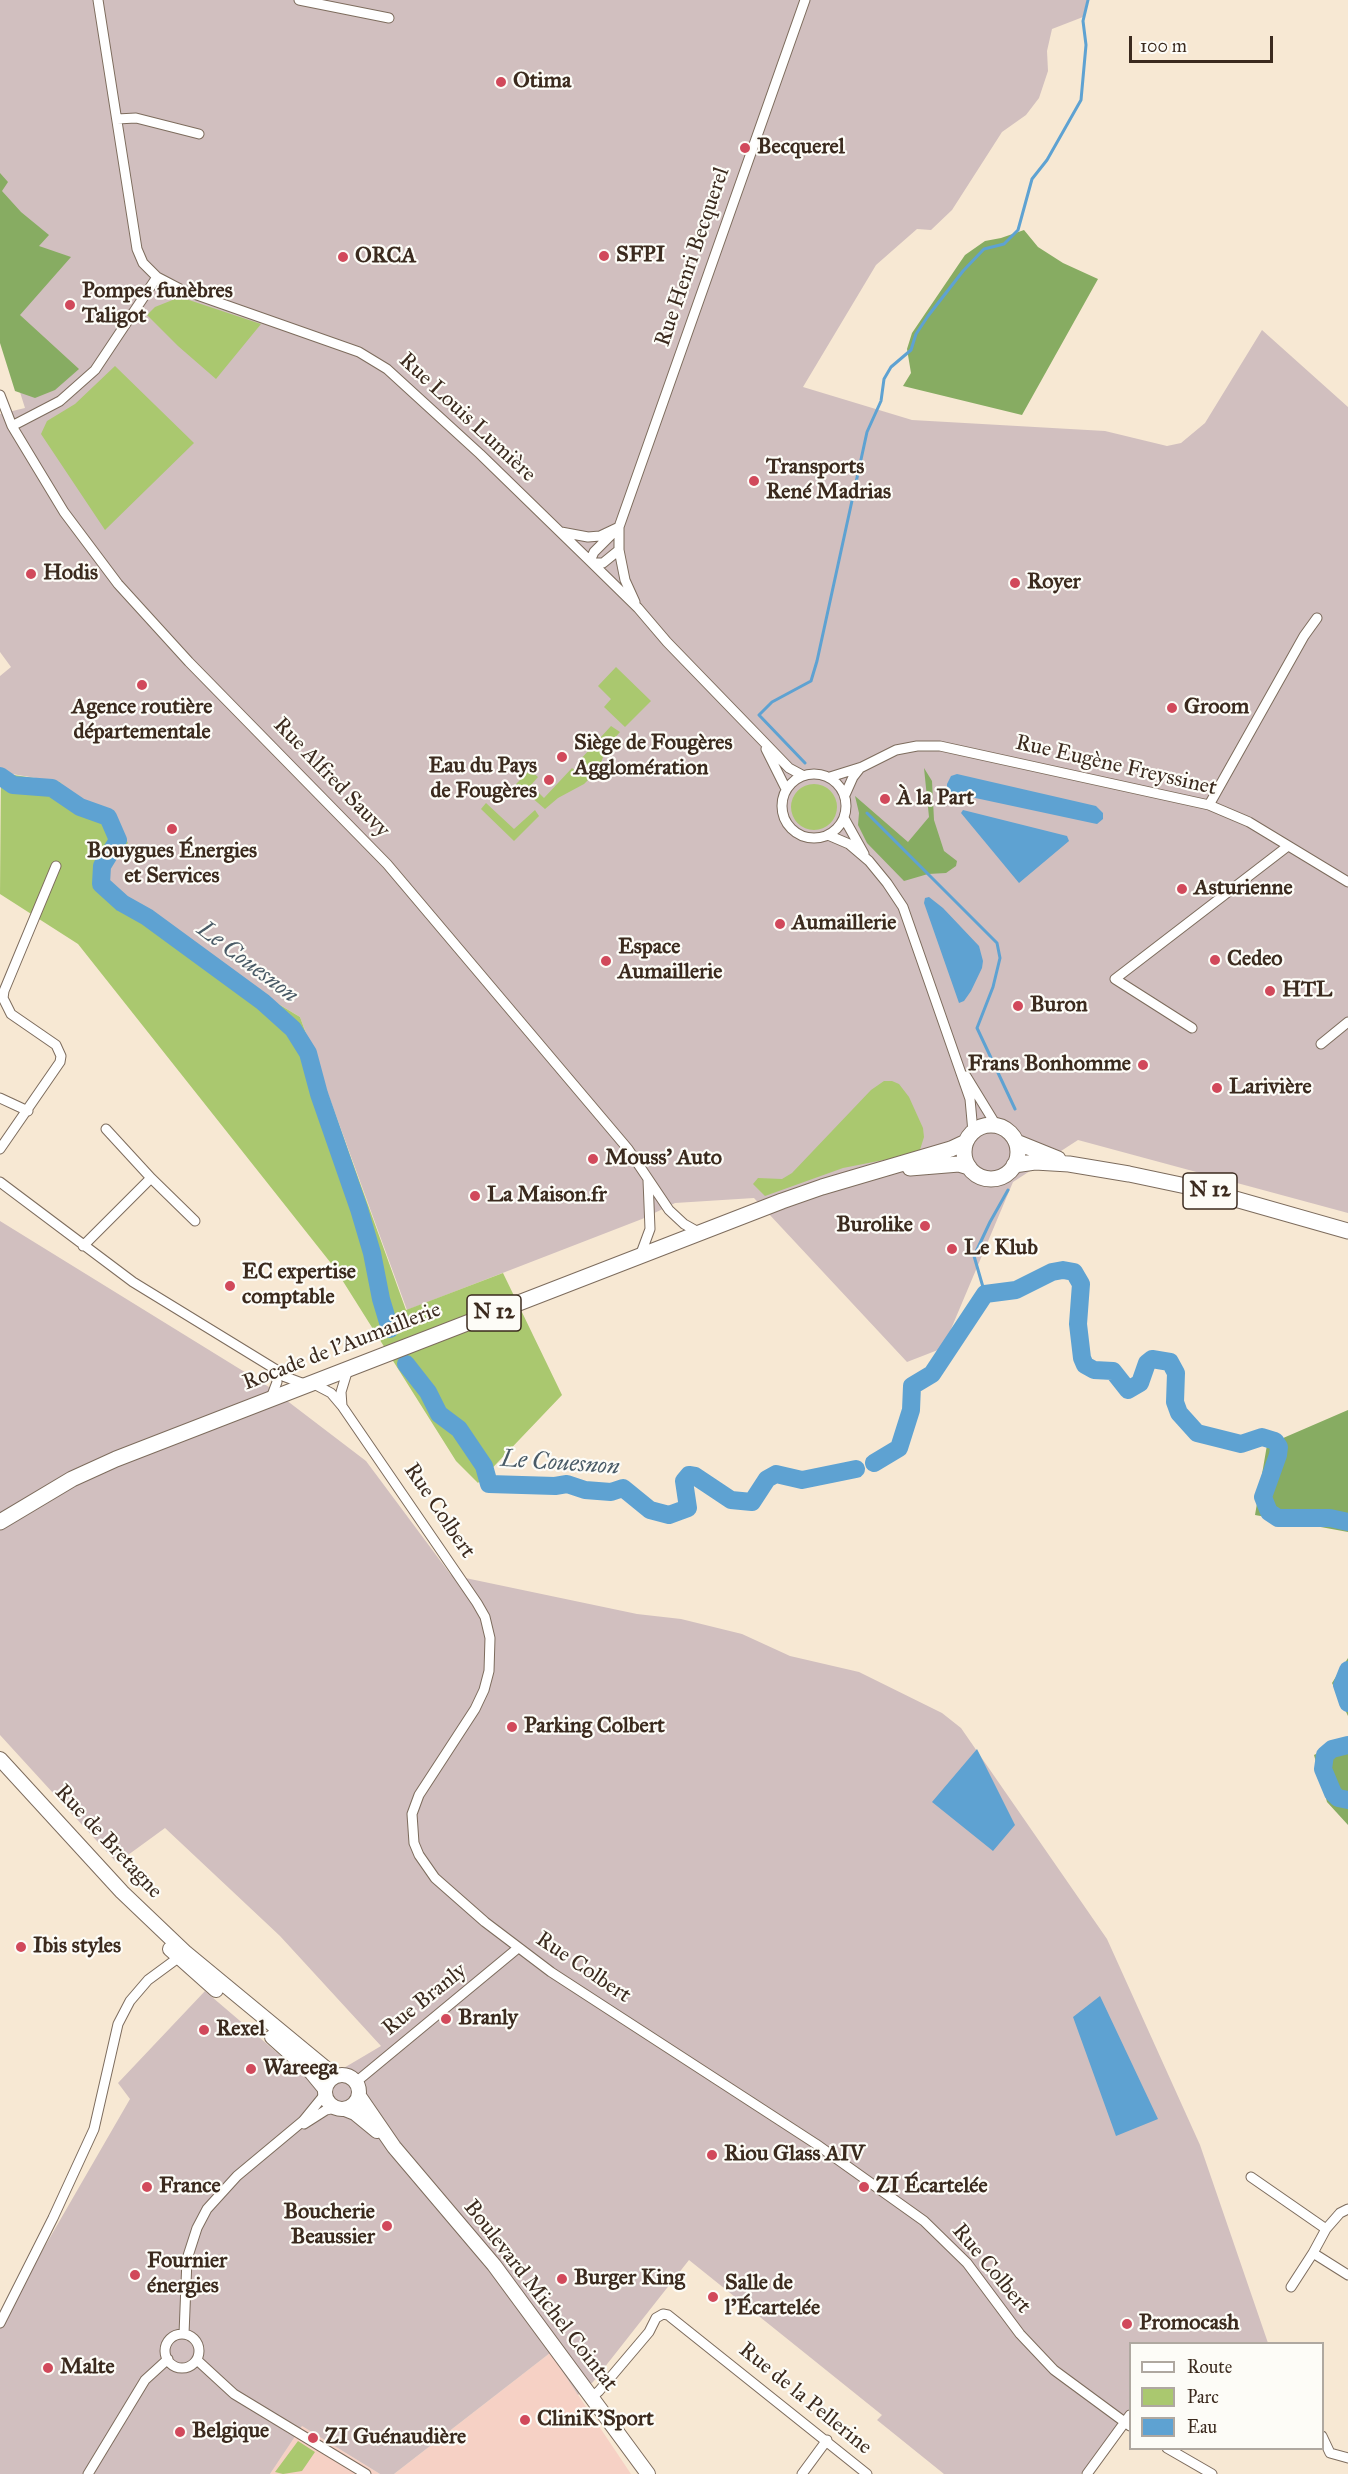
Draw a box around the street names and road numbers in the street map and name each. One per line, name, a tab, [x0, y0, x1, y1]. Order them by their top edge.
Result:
street label: Rue Henri Becquerel	[650, 164, 736, 350]
street label: Rue Louis Lumière	[393, 348, 541, 488]
street label: Rue Alfred Sauvy	[267, 712, 395, 844]
street label: Rue Eugène Freyssinet	[1013, 730, 1219, 802]
road number: N 12	[1183, 1173, 1237, 1209]
road number: N 12	[467, 1295, 521, 1331]
street label: Rocade de l'Aumaillerie	[239, 1297, 445, 1397]
street label: Rue Colbert	[398, 1458, 480, 1564]
street label: Rue de Bretagne	[49, 1780, 167, 1904]
street label: Rue Colbert	[530, 1927, 636, 2009]
street label: Rue Branly	[378, 1958, 472, 2042]
street label: Boulevard Michel Cointat	[457, 2195, 623, 2397]
street label: Rue Colbert	[946, 2219, 1036, 2319]
street label: Rue de la Pellerine	[733, 2337, 877, 2461]

